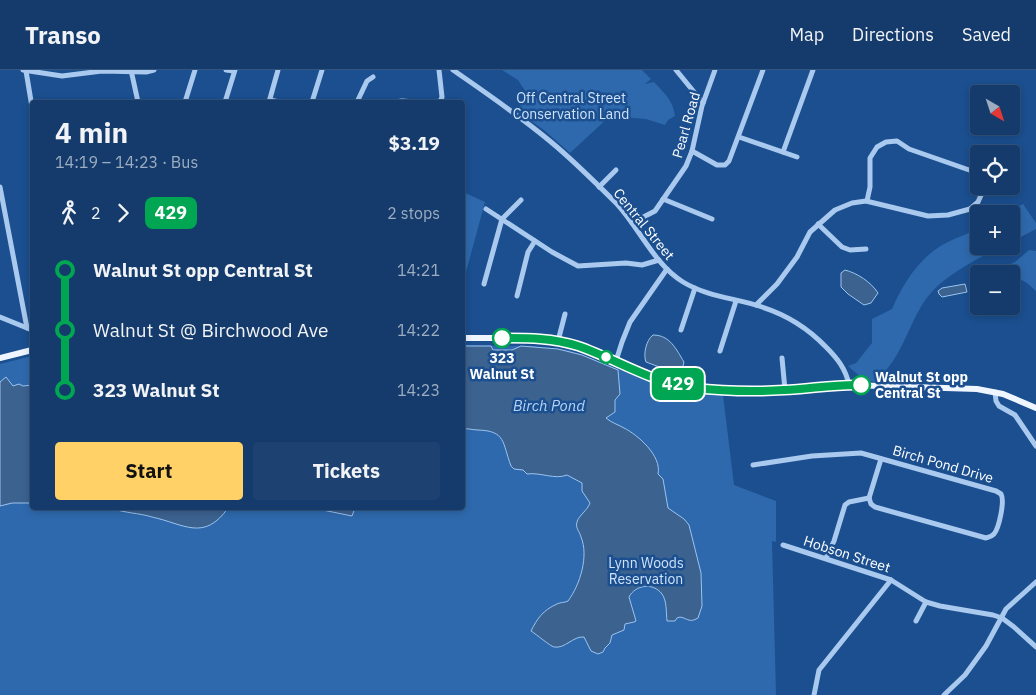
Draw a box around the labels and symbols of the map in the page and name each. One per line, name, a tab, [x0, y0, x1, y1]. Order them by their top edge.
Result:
north arrow	[970, 85, 1020, 135]
park label: Off Central Street Conservation Land	[513, 89, 629, 123]
street label: Pearl Road	[668, 90, 704, 160]
street label: Central Street	[610, 184, 679, 264]
marker: 323 Walnut St	[492, 328, 512, 348]
place label: 323 Walnut St	[470, 349, 534, 383]
unlabelled marker	[599, 350, 613, 364]
line badge: 429	[649, 368, 707, 400]
place label: Walnut St opp Central St	[875, 368, 968, 402]
marker: Walnut St opp Central St	[851, 375, 871, 395]
water label: Birch Pond	[513, 396, 585, 415]
street label: Birch Pond Drive	[891, 441, 996, 487]
street label: Hobson Street	[801, 532, 893, 577]
park label: Lynn Woods Reservation	[608, 554, 684, 588]

